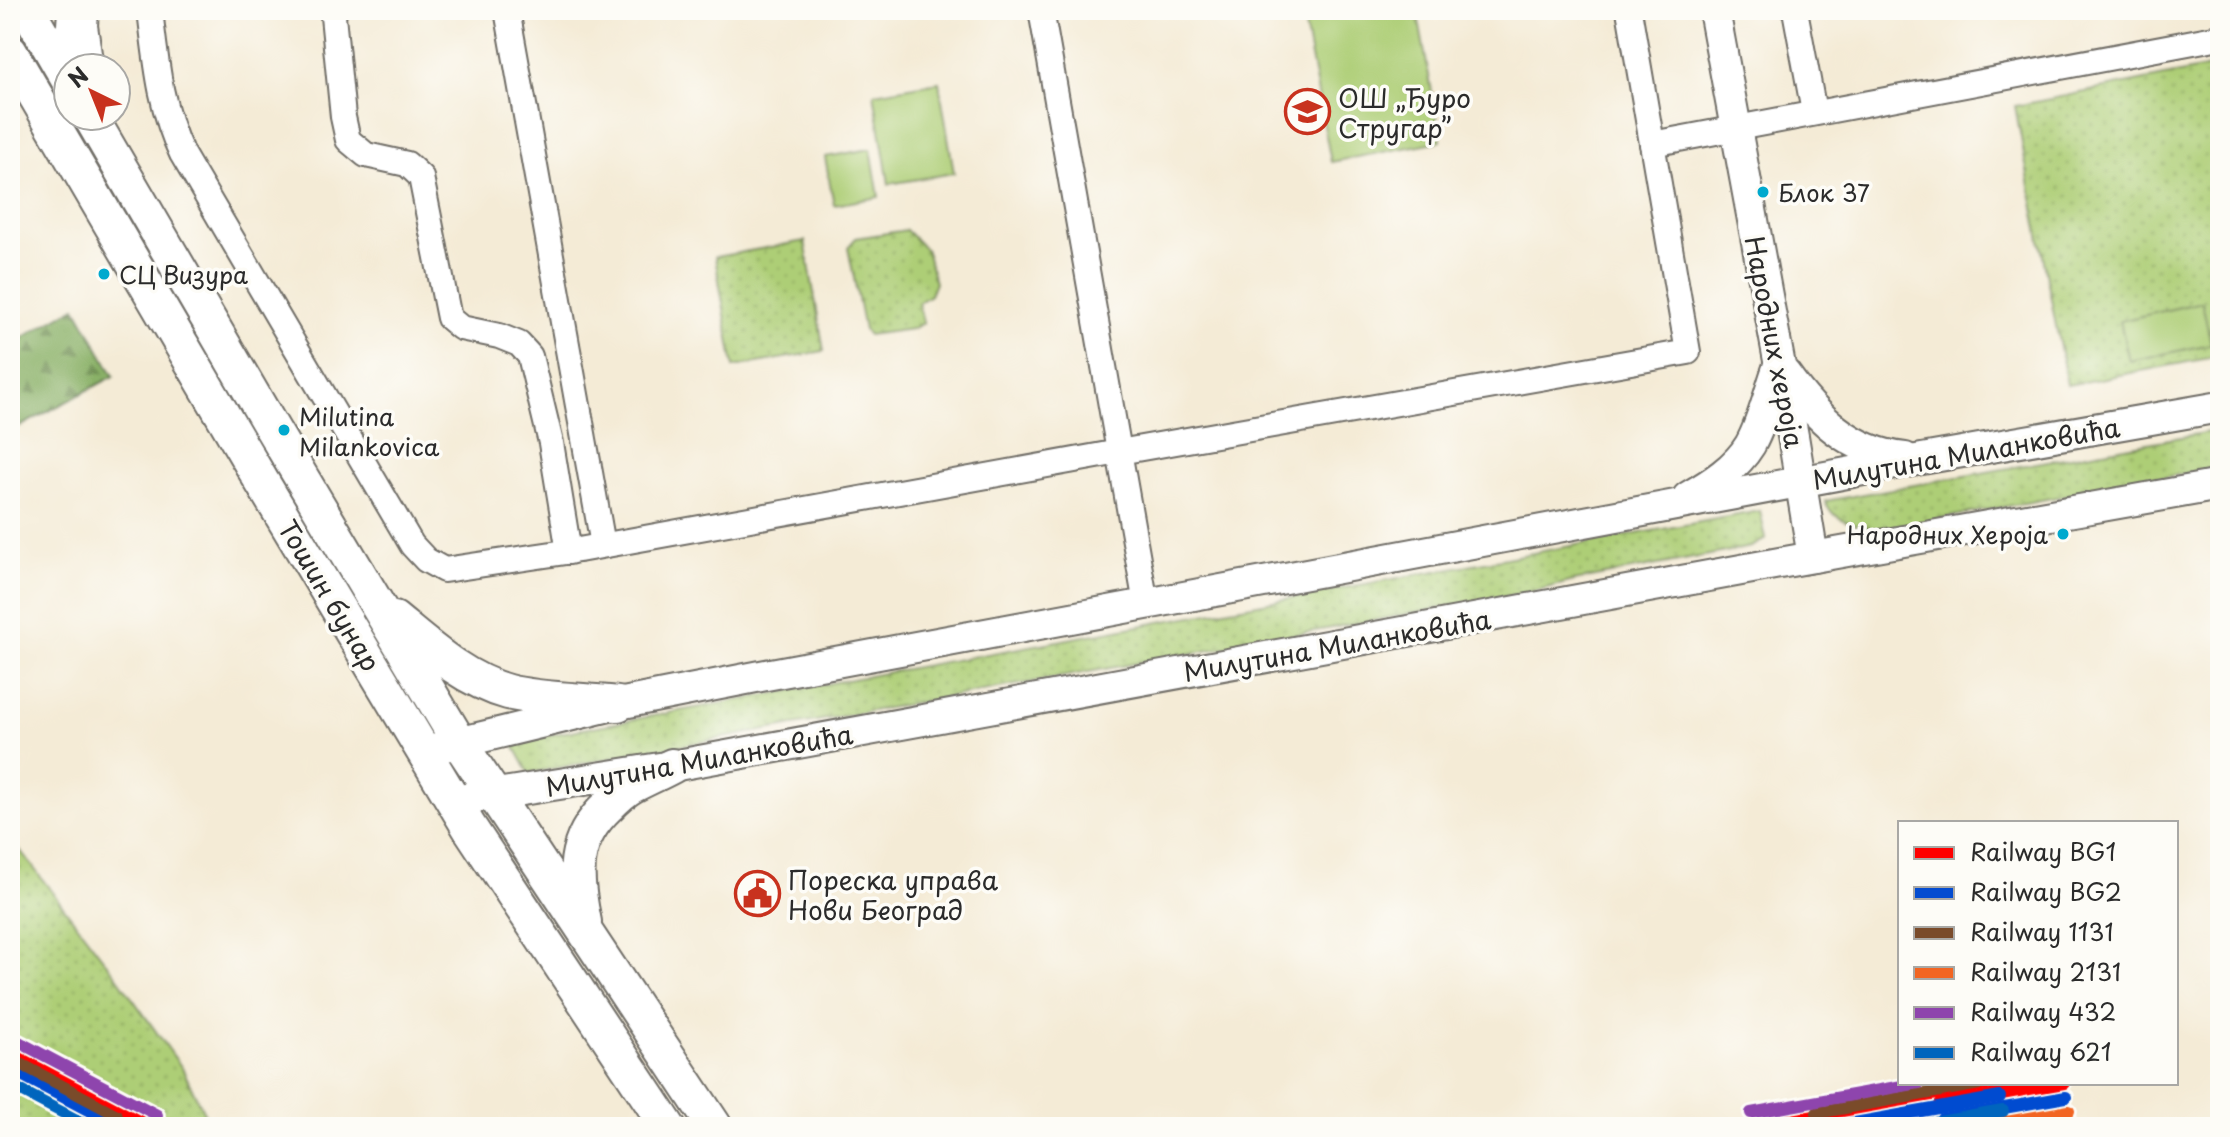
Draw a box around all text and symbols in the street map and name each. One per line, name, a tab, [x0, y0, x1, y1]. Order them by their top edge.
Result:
north arrow	[52, 52, 132, 132]
text: N	[60, 58, 95, 94]
place label: ОШ „Ђуро Стругар”	[1338, 78, 1471, 147]
school or university icon: ОШ „Ђуро Стругар”	[1283, 88, 1331, 136]
place label: Блок 37	[1778, 174, 1870, 210]
marker: Блок 37	[1755, 184, 1771, 200]
street label: Народних хероја	[1735, 233, 1815, 452]
place label: СЦ Визура	[119, 256, 248, 292]
marker: СЦ Визура	[96, 266, 112, 282]
place label: Milutina Milankovica	[299, 398, 440, 464]
street label: Милутина Миланковића	[1809, 407, 2123, 499]
marker: Milutina Milankovica	[276, 422, 292, 438]
street label: Тошин бунар	[269, 512, 391, 678]
place label: Народних Хероја	[1847, 516, 2048, 552]
marker: Народних Хероја	[2055, 526, 2071, 542]
street label: Милутина Миланковића	[1180, 599, 1494, 691]
street label: Милутина Миланковића	[542, 714, 856, 806]
legend	[1898, 821, 2178, 1085]
text: Railway BG1	[1970, 833, 2116, 869]
place label: Пореска управа Нови Београд	[788, 860, 999, 929]
public building icon: Пореска управа Нови Београд	[733, 870, 781, 918]
text: Railway BG2	[1970, 873, 2122, 909]
text: Railway 1131	[1970, 913, 2114, 949]
text: Railway 2131	[1970, 953, 2121, 989]
text: Railway 432	[1970, 993, 2116, 1029]
text: Railway 621	[1970, 1033, 2112, 1069]

